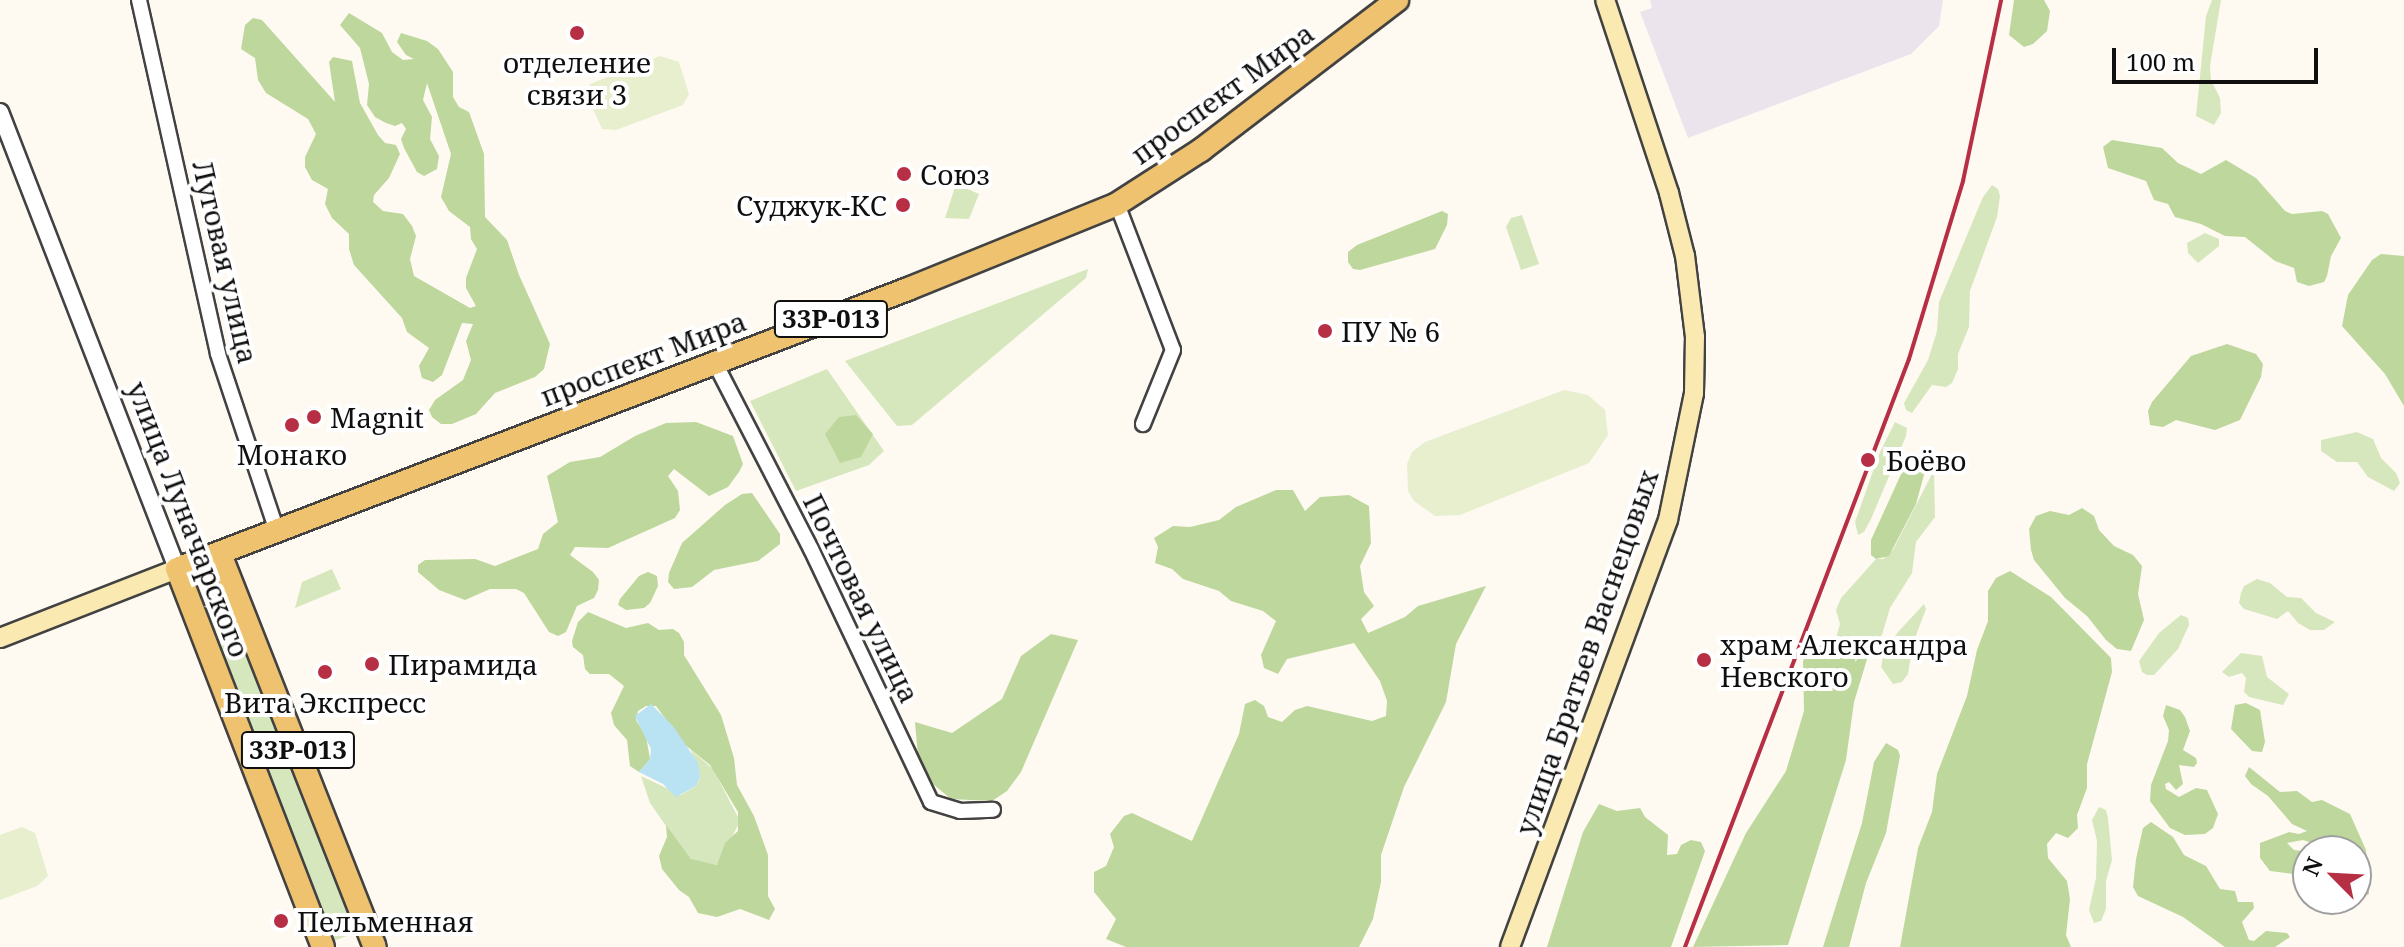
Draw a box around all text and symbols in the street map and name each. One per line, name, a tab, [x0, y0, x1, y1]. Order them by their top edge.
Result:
street label: проспект Мира	[1124, 15, 1320, 171]
marker: отделение связи 3	[568, 24, 586, 42]
scale bar	[2116, 32, 2322, 82]
place label: отделение связи 3	[503, 45, 651, 111]
text: 100 m	[2126, 45, 2195, 78]
street label: Луговая улица	[186, 157, 266, 367]
place label: Союз	[920, 157, 990, 191]
marker: Союз	[895, 165, 913, 183]
place label: Суджук-КС	[736, 188, 887, 222]
marker: Суджук-КС	[894, 196, 912, 214]
road number: 33Р-013	[773, 297, 889, 341]
street label: проспект Мира	[535, 303, 751, 413]
place label: ПУ № 6	[1341, 314, 1440, 348]
marker: ПУ № 6	[1316, 322, 1334, 340]
street label: улица Луначарского	[121, 376, 257, 662]
place label: Magnit	[330, 400, 424, 434]
marker: Magnit	[305, 408, 323, 426]
marker: Монако	[283, 416, 301, 434]
place label: Монако	[237, 437, 347, 471]
place label: Боёво	[1886, 443, 1966, 477]
marker: Боёво	[1857, 449, 1879, 471]
street label: улица Братьев Васнецовых	[1508, 465, 1664, 839]
street label: Почтовая улица	[797, 488, 927, 708]
place label: храм Александра Невского	[1720, 627, 1968, 693]
place label: Пирамида	[388, 647, 538, 681]
marker: храм Александра Невского	[1695, 651, 1713, 669]
marker: Пирамида	[363, 655, 381, 673]
marker: Вита Экспресс	[316, 663, 334, 681]
place label: Вита Экспресс	[224, 685, 426, 719]
road number: 33Р-013	[240, 728, 356, 772]
north arrow	[2292, 835, 2372, 915]
text: N	[2295, 852, 2329, 880]
place label: Пельменная	[297, 904, 474, 938]
marker: Пельменная	[272, 912, 290, 930]

